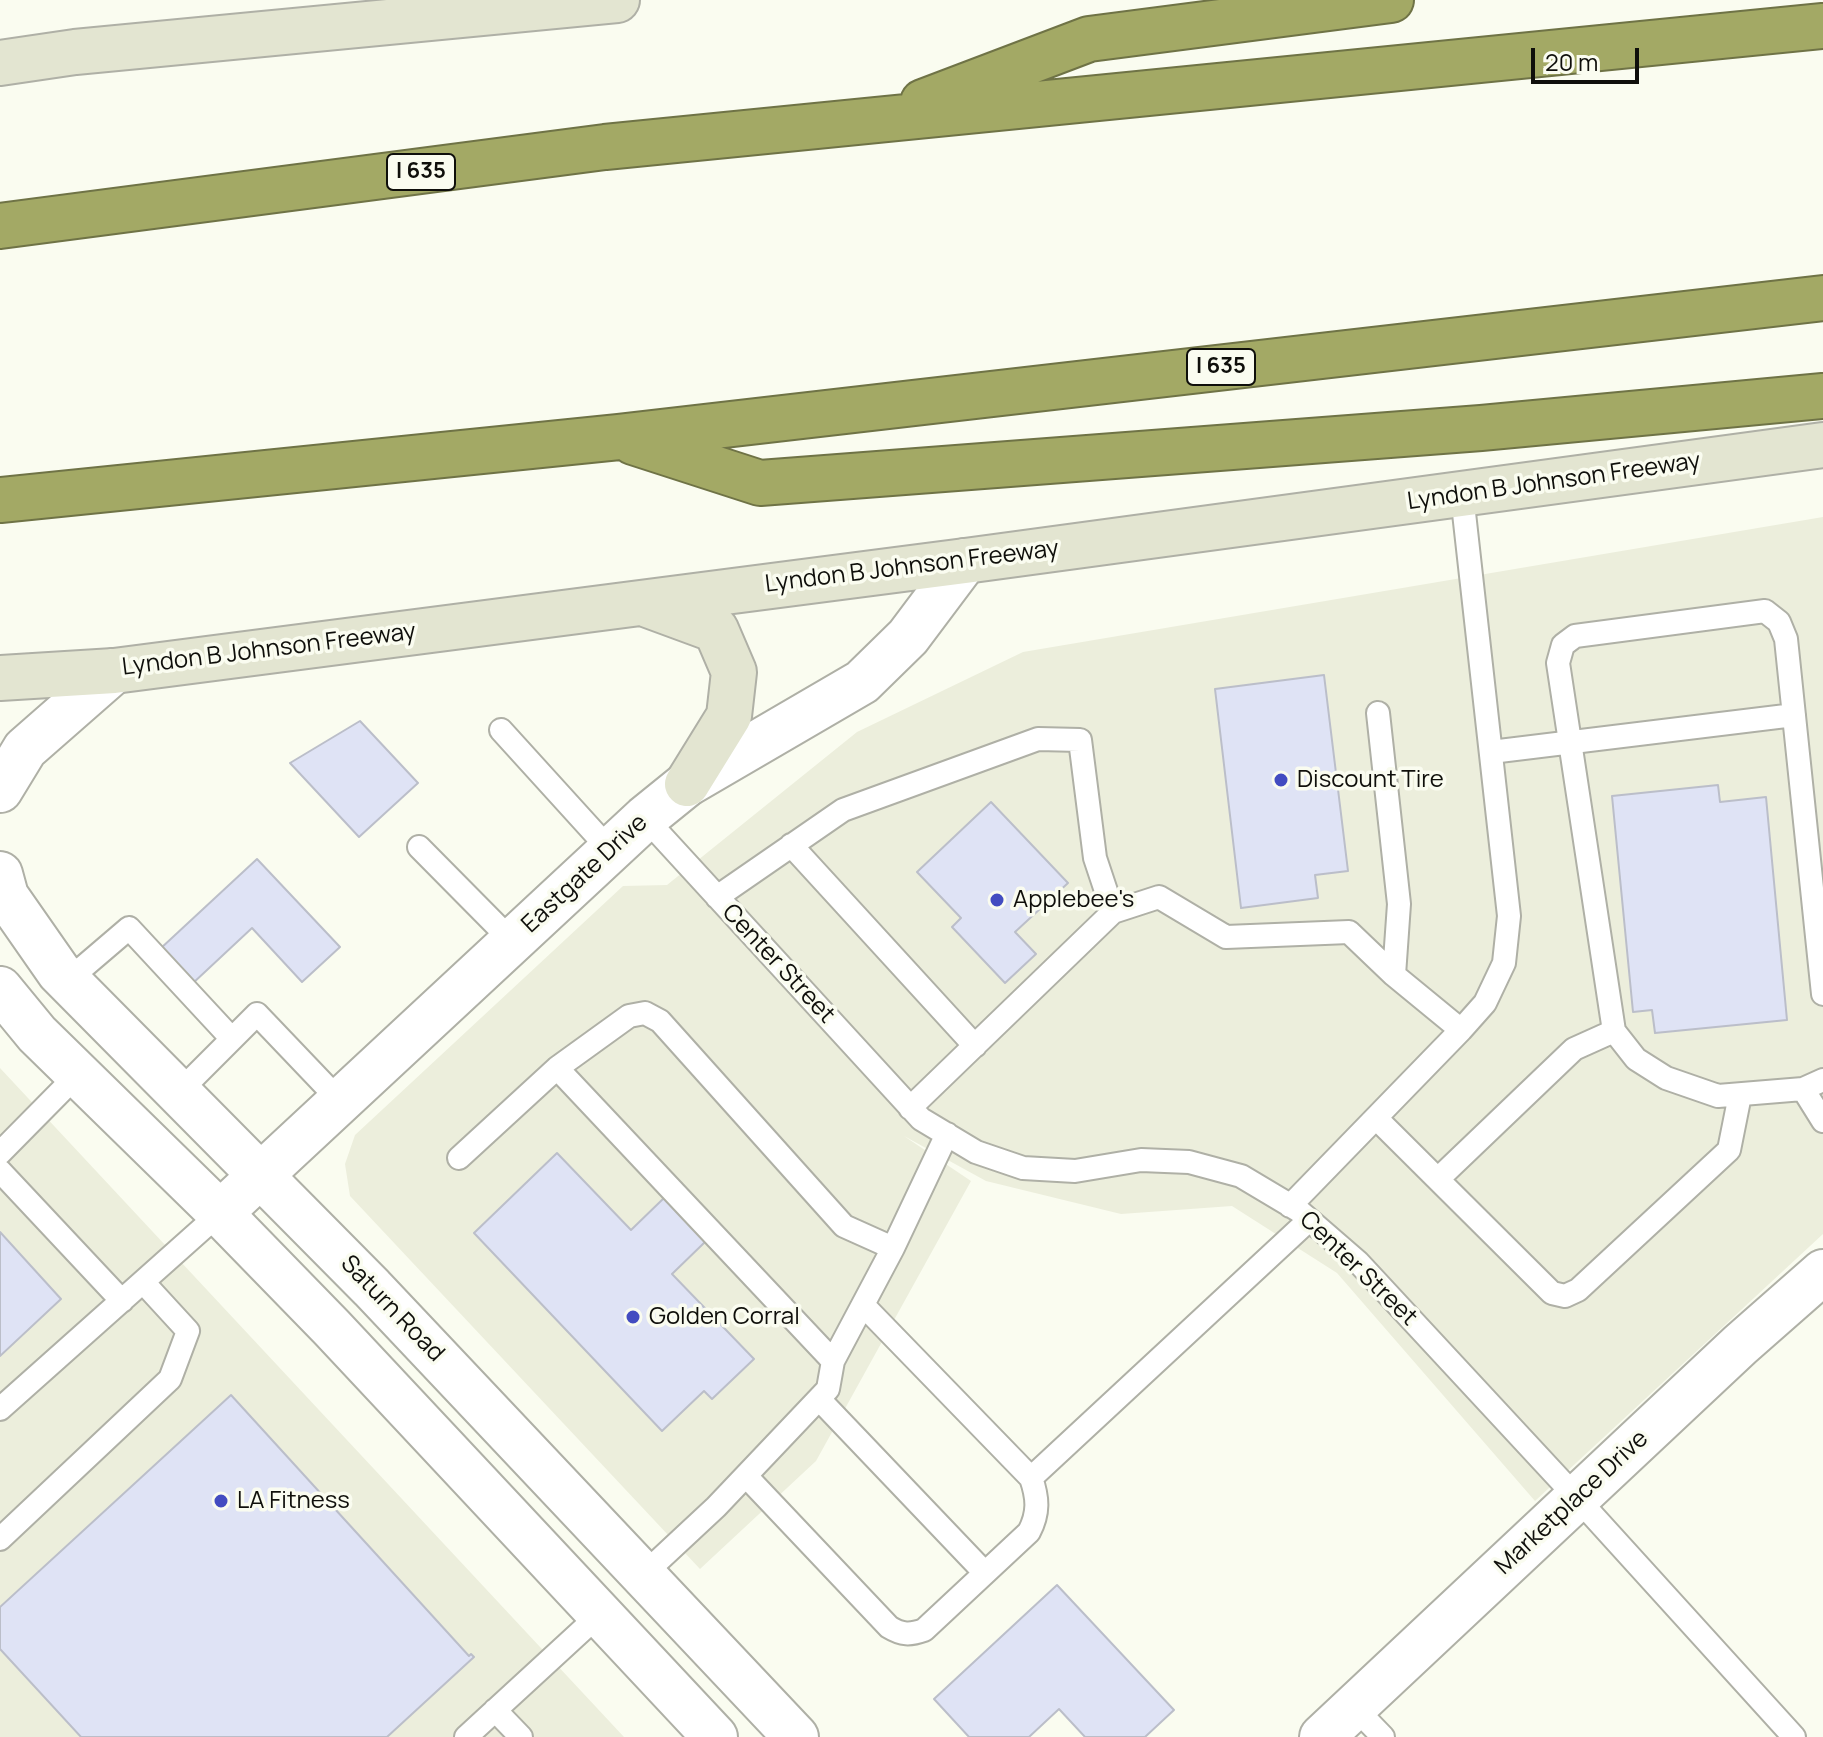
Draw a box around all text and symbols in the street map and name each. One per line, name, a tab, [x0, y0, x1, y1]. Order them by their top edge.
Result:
scale bar	[1535, 32, 1643, 82]
text: 20 m	[1545, 45, 1598, 78]
road number: I 635	[387, 154, 455, 190]
road number: I 635	[1187, 349, 1255, 385]
street label: Lyndon B Johnson Freeway	[1406, 447, 1702, 517]
street label: Lyndon B Johnson Freeway	[764, 535, 1060, 599]
street label: Lyndon B Johnson Freeway	[121, 618, 417, 682]
place label: Discount Tire	[1297, 766, 1444, 794]
marker: Discount Tire	[1272, 771, 1290, 789]
street label: Eastgate Drive	[516, 809, 654, 939]
place label: Applebee's	[1013, 886, 1134, 914]
marker: Applebee's	[988, 891, 1006, 909]
street label: Center Street	[716, 899, 840, 1029]
street label: Center Street	[1293, 1206, 1423, 1332]
street label: Saturn Road	[334, 1250, 450, 1368]
place label: Golden Corral	[649, 1303, 800, 1331]
marker: Golden Corral	[624, 1308, 642, 1326]
street label: Marketplace Drive	[1490, 1425, 1654, 1581]
place label: LA Fitness	[237, 1487, 350, 1515]
marker: LA Fitness	[212, 1492, 230, 1510]

